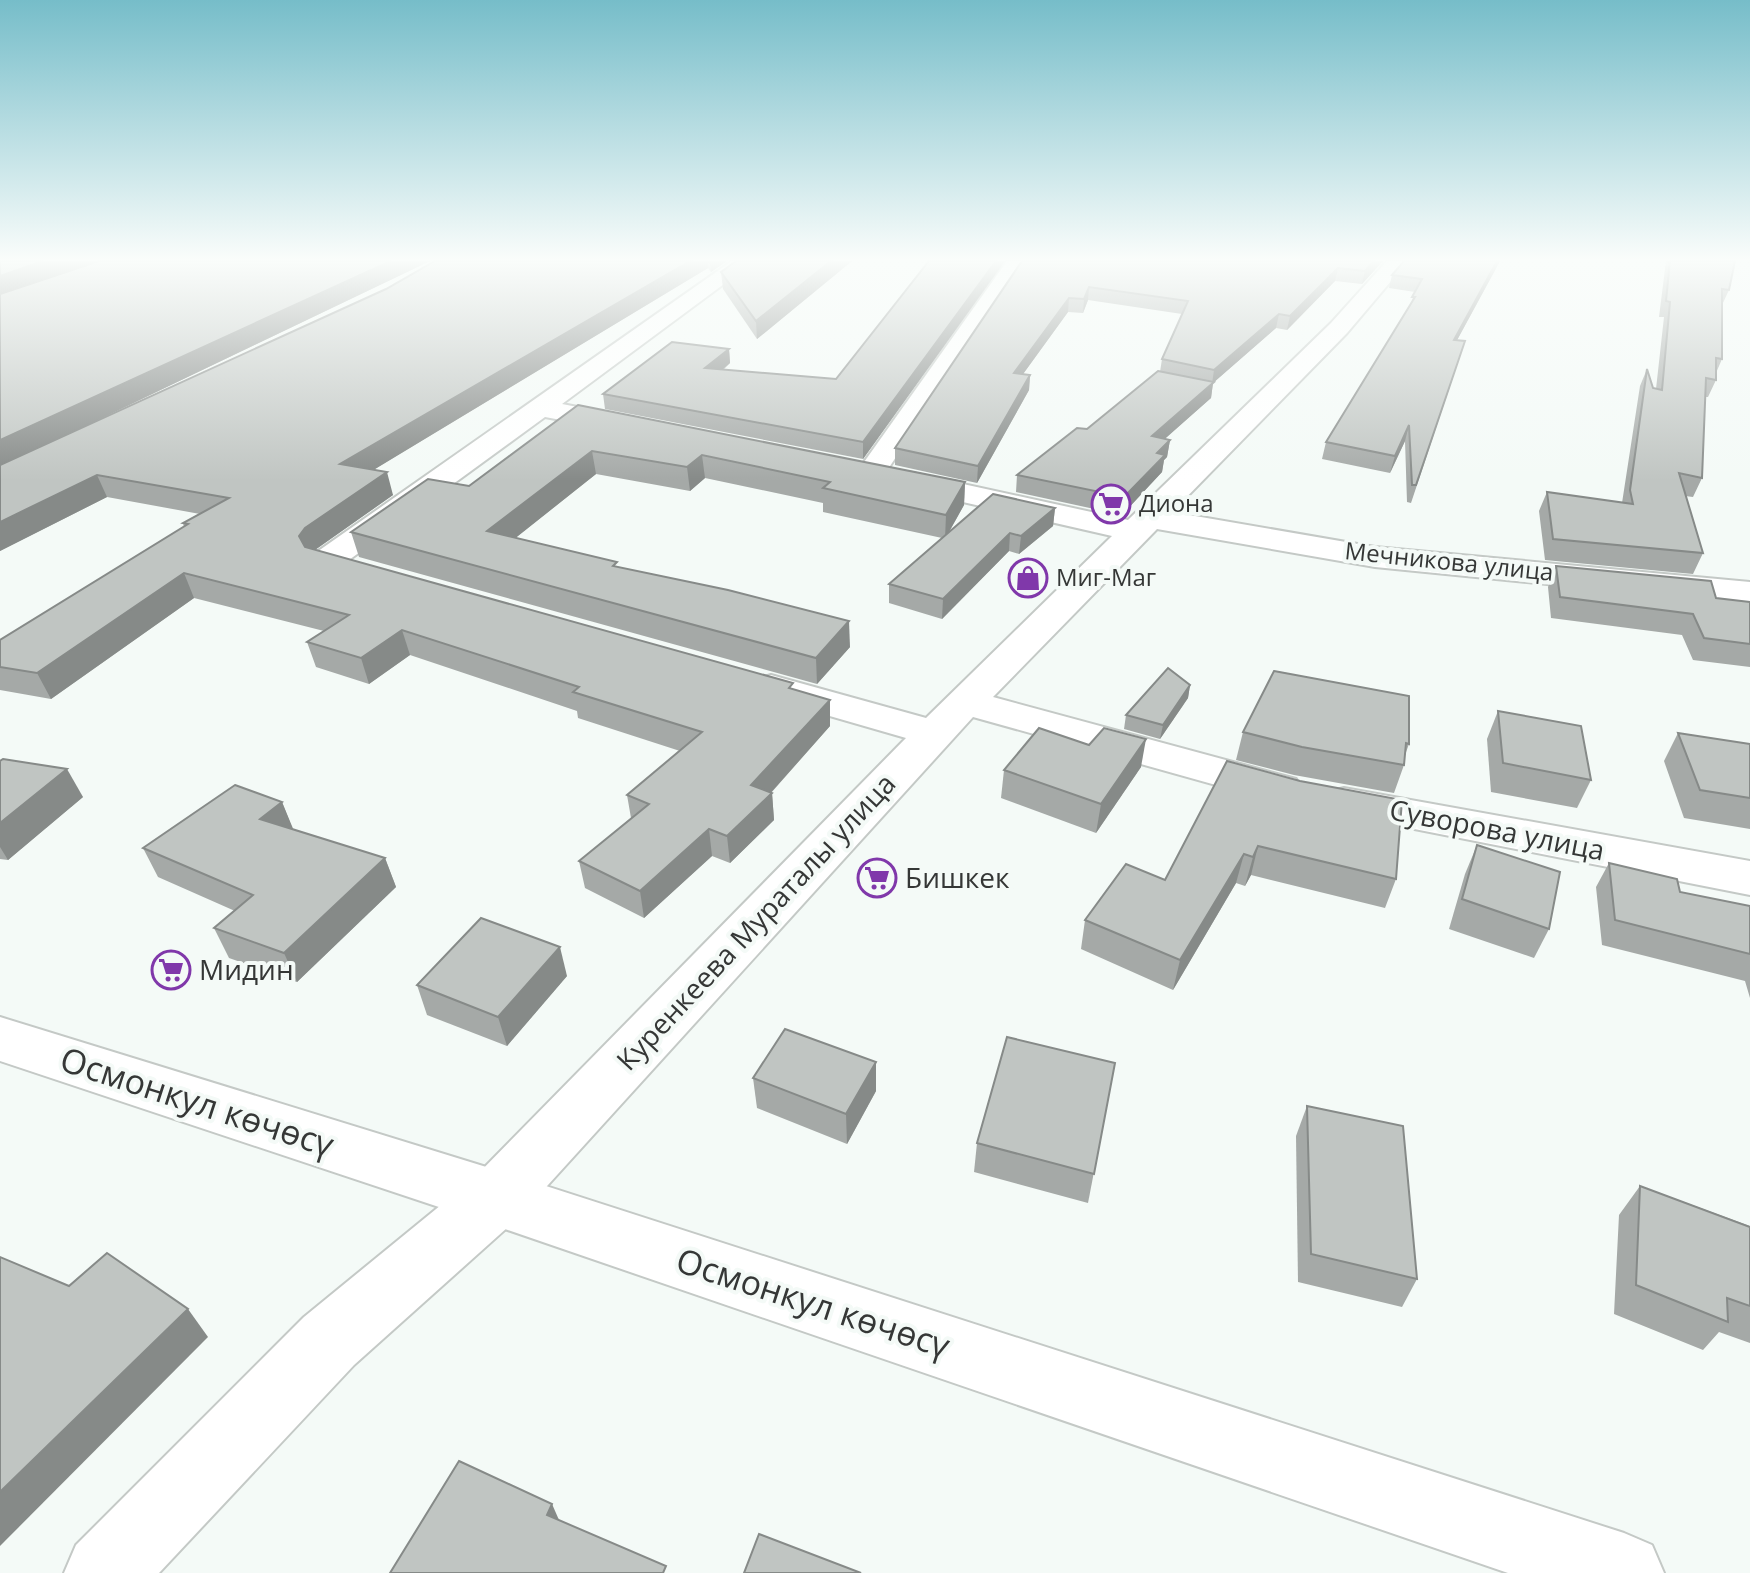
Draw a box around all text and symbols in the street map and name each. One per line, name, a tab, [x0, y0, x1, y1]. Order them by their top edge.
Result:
supermarket icon: Диона	[1090, 483, 1132, 525]
place label: Диона	[1139, 486, 1214, 519]
street label: Мечникова улица	[1343, 533, 1555, 588]
shop icon: Миг-Маг	[1007, 557, 1049, 599]
place label: Миг-Маг	[1056, 560, 1156, 593]
street label: Куренкеева Мураталы улица	[607, 765, 903, 1078]
street label: Суворова улица	[1386, 790, 1608, 869]
supermarket icon: Бишкек	[856, 857, 898, 899]
place label: Бишкек	[905, 858, 1010, 896]
supermarket icon: Мидин	[150, 949, 192, 991]
place label: Мидин	[199, 950, 294, 988]
street label: Осмонкул көчөсү	[55, 1035, 340, 1167]
street label: Осмонкул көчөсү	[671, 1236, 956, 1368]

